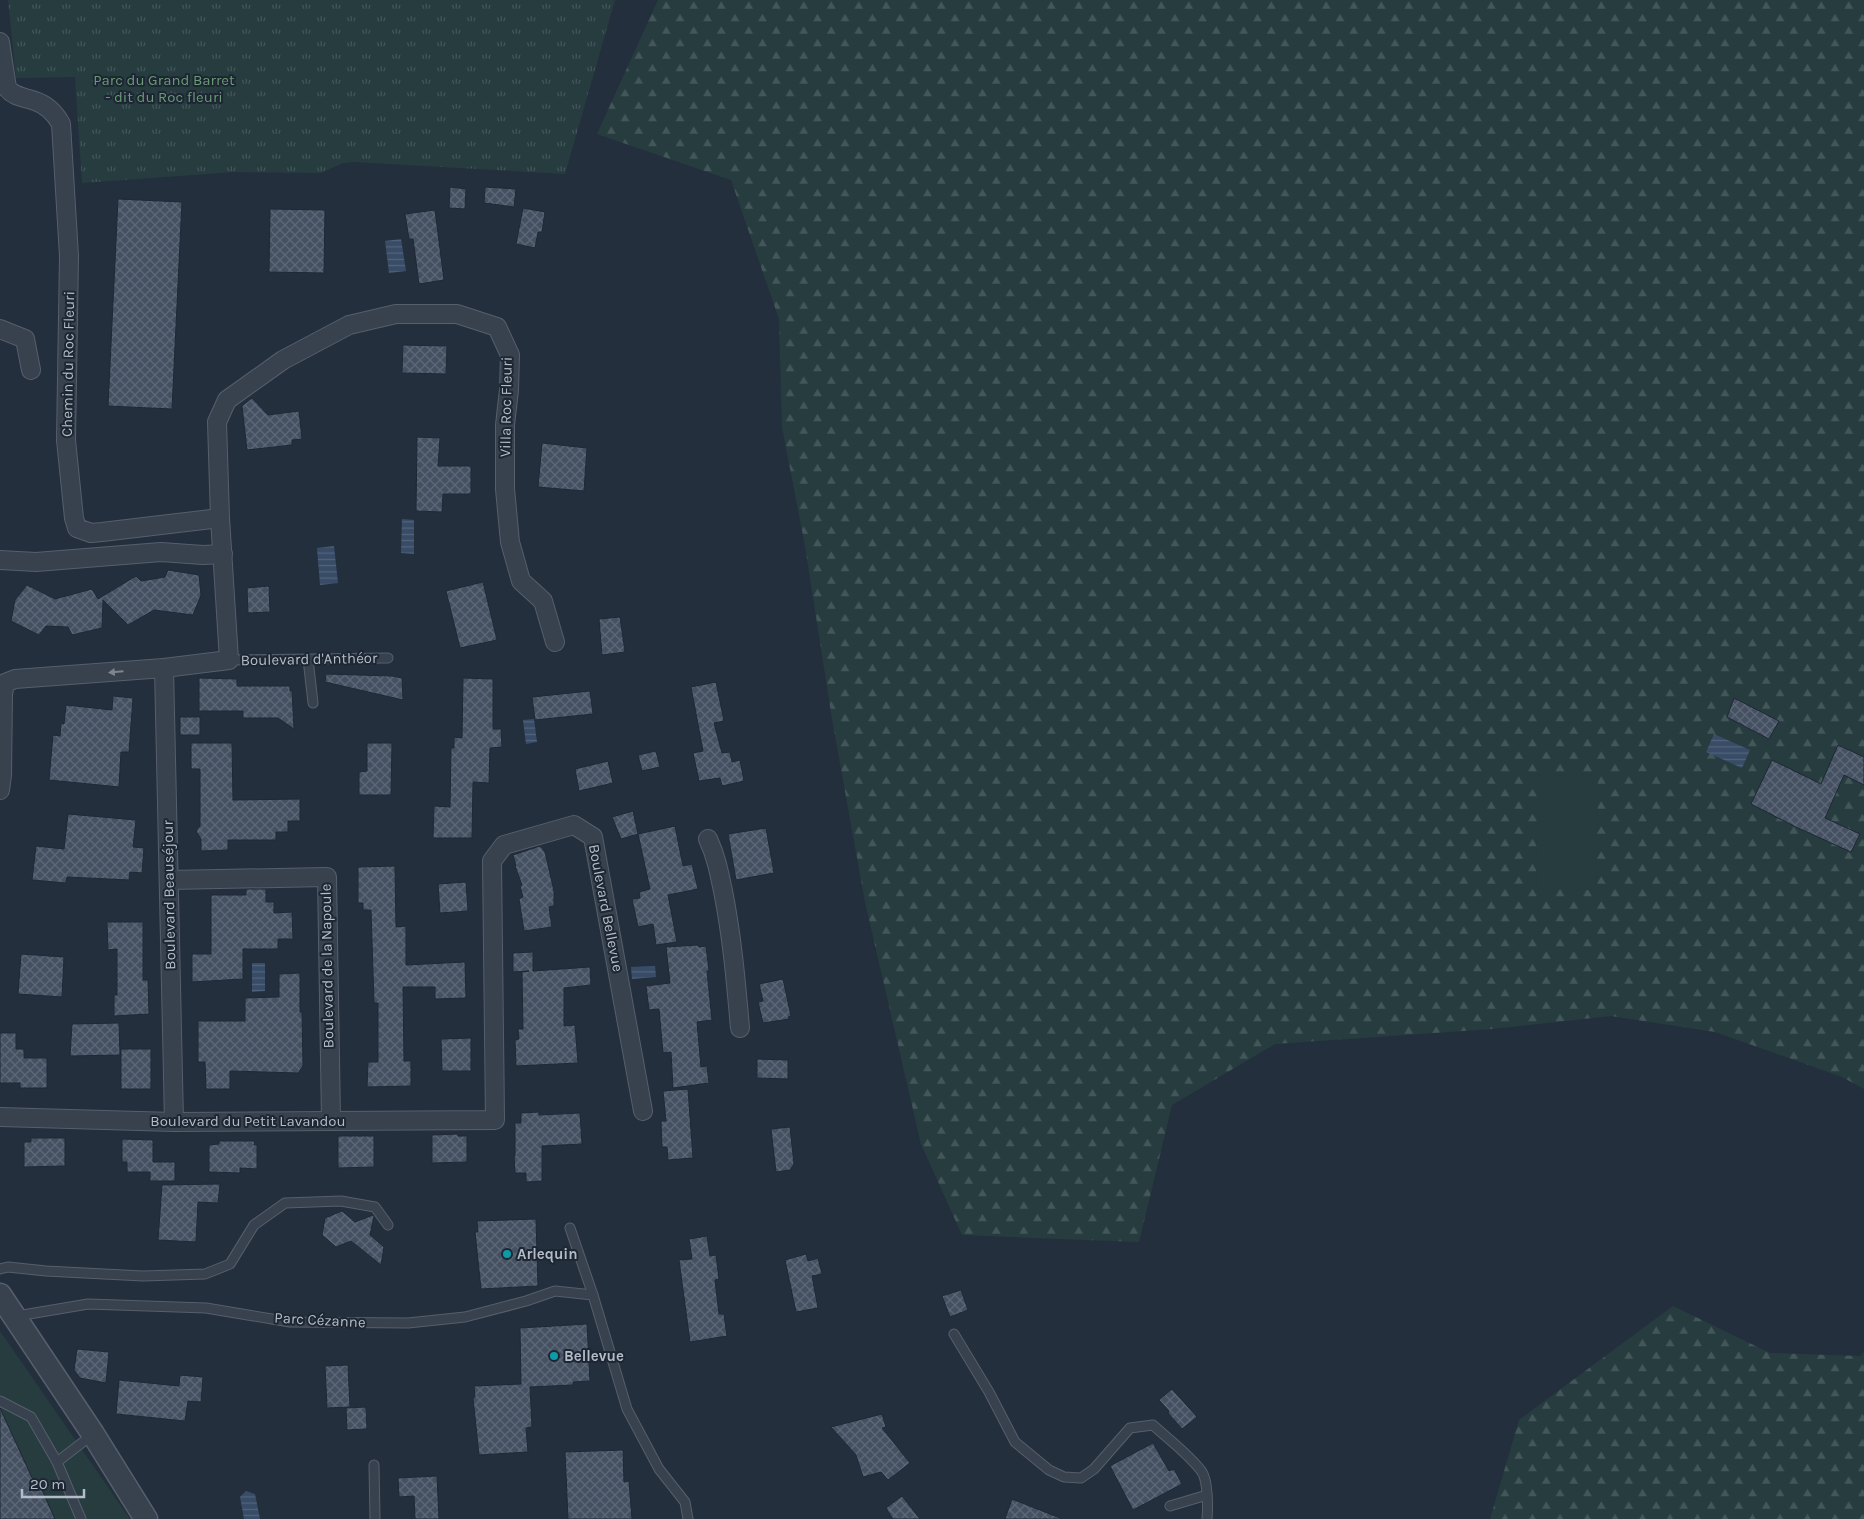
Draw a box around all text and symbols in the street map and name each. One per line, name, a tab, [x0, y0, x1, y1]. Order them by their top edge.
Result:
park label: Parc du Grand Barret - dit du Roc fleuri	[93, 71, 235, 106]
street label: Chemin du Roc Fleuri	[58, 291, 78, 437]
street label: Villa Roc Fleuri	[496, 357, 516, 457]
street label: Boulevard d'Anthéor	[240, 649, 378, 669]
one-way arrow	[108, 668, 124, 676]
street label: Boulevard Beauséjour	[159, 820, 179, 970]
street label: Boulevard Bellevue	[585, 843, 627, 973]
street label: Boulevard de la Napoule	[317, 883, 337, 1049]
street label: Boulevard du Petit Lavandou	[150, 1112, 346, 1130]
place label: Arlequin	[517, 1245, 578, 1263]
marker: Arlequin	[501, 1248, 513, 1260]
street label: Parc Cézanne	[274, 1309, 366, 1331]
place label: Bellevue	[564, 1347, 624, 1365]
marker: Bellevue	[548, 1350, 560, 1362]
scale bar	[22, 1466, 85, 1498]
text: 20 m	[30, 1475, 65, 1493]

